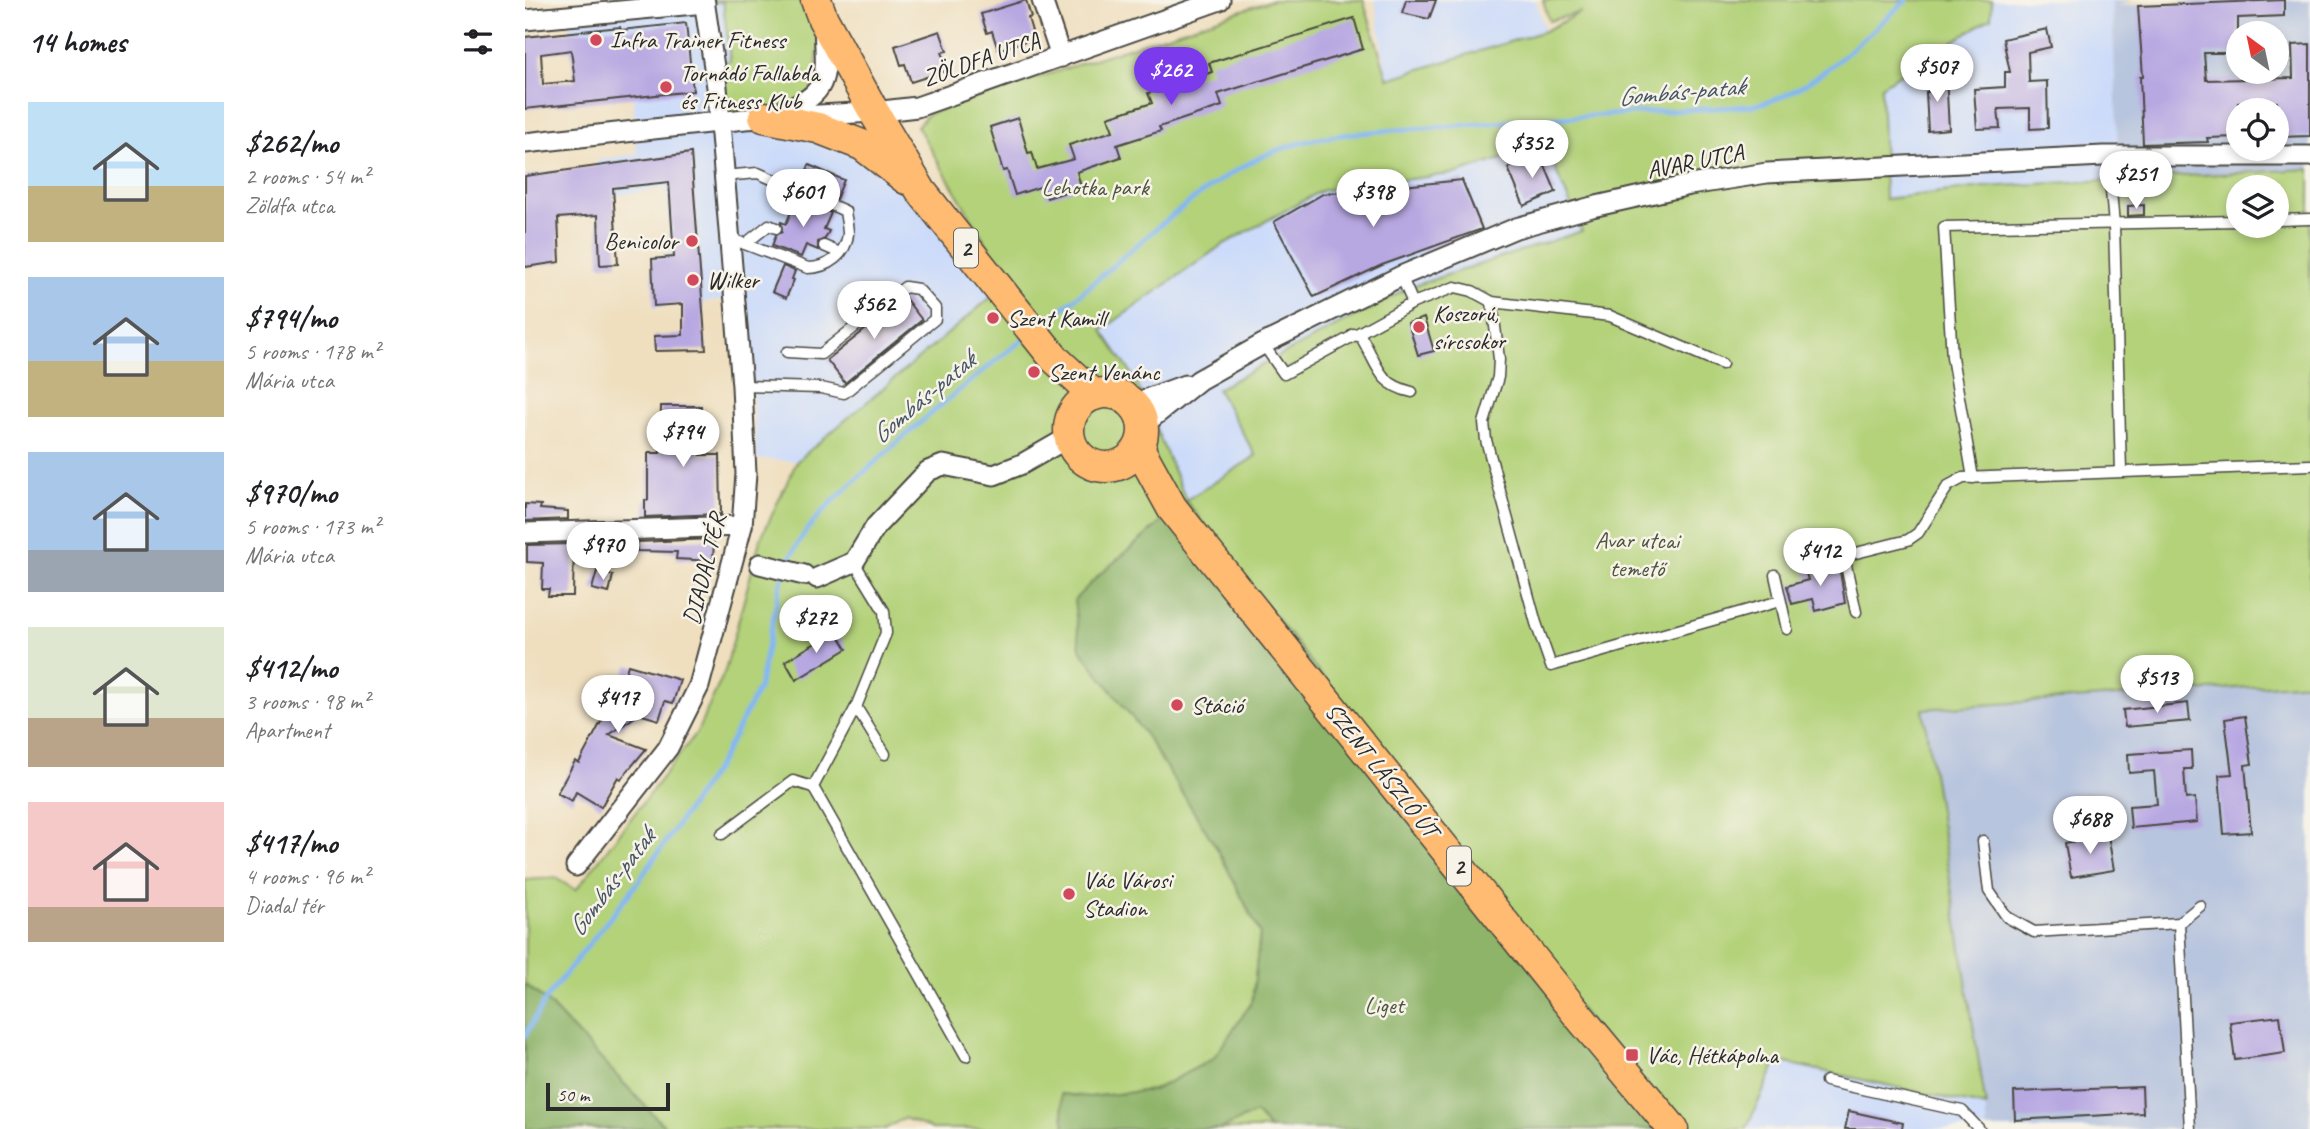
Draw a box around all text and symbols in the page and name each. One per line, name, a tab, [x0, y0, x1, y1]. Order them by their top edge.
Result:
north arrow	[2226, 21, 2289, 84]
map controls	[2226, 21, 2289, 238]
text: 14 homes	[28, 23, 126, 61]
icon: filters	[459, 23, 497, 61]
place label: Infra Trainer Fitness	[610, 25, 788, 55]
street label: ZÖLDFA UTCA	[918, 25, 1044, 93]
marker: Infra Trainer Fitness	[588, 32, 604, 48]
pin: $507	[1896, 44, 1978, 104]
pin: $262	[1130, 48, 1212, 107]
text: $507	[1917, 52, 1957, 81]
text: $262	[1150, 55, 1192, 84]
place label: Tornádó Fallabda és Fitness Klub	[680, 58, 821, 116]
water label: Gombás-patak	[1617, 69, 1751, 113]
marker: Tornádó Fallabda és Fitness Klub	[658, 79, 674, 95]
button: locate	[2226, 98, 2289, 161]
pin: $352	[1491, 120, 1573, 180]
text: $262/mo	[245, 124, 338, 162]
text: $352	[1511, 128, 1553, 157]
icon: home	[84, 130, 168, 214]
street label: AVAR UTCA	[1644, 137, 1747, 185]
pin: $251	[2095, 152, 2177, 211]
text: $251	[2115, 159, 2157, 188]
text: 2 rooms · 54 m²	[245, 162, 369, 191]
pin: $601	[762, 170, 844, 229]
pin: $398	[1332, 170, 1414, 229]
park label: Lehotka park	[1042, 172, 1151, 202]
button: layers	[2226, 175, 2289, 238]
text: $601	[782, 177, 824, 206]
text: $398	[1352, 177, 1394, 206]
text: Zöldfa utca	[245, 191, 334, 220]
place label: Benicolor	[604, 226, 680, 256]
road number: 2	[954, 229, 978, 268]
marker: Benicolor	[684, 233, 700, 249]
place label: Wilker	[707, 265, 761, 295]
marker: Wilker	[685, 272, 701, 288]
pin: $562	[833, 282, 915, 341]
text: $562	[853, 289, 895, 318]
place label: Koszorú, sírcsokor	[1433, 298, 1508, 356]
text: $794/mo	[245, 299, 337, 337]
place label: Szent Kamill	[1007, 303, 1110, 333]
icon: home	[84, 305, 168, 389]
marker: Szent Kamill	[985, 310, 1001, 326]
marker: Koszorú, sírcsokor	[1411, 319, 1427, 335]
text: 5 rooms · 178 m²	[245, 337, 380, 366]
water label: Gombás-patak	[864, 341, 986, 451]
place label: Szent Venánc	[1048, 357, 1161, 387]
marker: Szent Venánc	[1026, 364, 1042, 380]
text: Mária utca	[245, 366, 334, 395]
pin: $794	[642, 410, 724, 469]
text: $794	[662, 417, 704, 446]
text: $970/mo	[245, 474, 337, 512]
icon: home	[84, 480, 168, 564]
street label: DIADAL TÉR	[676, 508, 733, 627]
text: 5 rooms · 173 m²	[245, 512, 380, 541]
pin: $970	[562, 522, 644, 582]
park label: Avar utcai temető	[1595, 525, 1682, 583]
pin: $412	[1779, 528, 1861, 588]
text: $970	[582, 530, 624, 559]
text: $412	[1799, 536, 1841, 565]
text: Mária utca	[245, 541, 334, 570]
pin: $272	[775, 596, 857, 655]
text: $272	[795, 603, 837, 632]
text: $412/mo	[245, 649, 337, 687]
icon: home	[84, 655, 168, 739]
pin: $513	[2116, 656, 2198, 715]
text: $513	[2136, 663, 2178, 692]
pin: $417	[577, 676, 659, 735]
text: $417	[597, 683, 639, 712]
text: 3 rooms · 98 m²	[245, 687, 369, 716]
place label: Stáció	[1191, 690, 1247, 720]
street label: SZENT LÁSZLÓ ÚT	[1318, 696, 1449, 847]
marker: Stáció	[1169, 697, 1185, 713]
text: Apartment	[245, 716, 330, 745]
pin: $688	[2049, 796, 2131, 856]
text: $688	[2069, 804, 2111, 833]
water label: Gombás-patak	[560, 818, 666, 943]
text: $417/mo	[245, 824, 337, 862]
icon: home	[84, 830, 168, 914]
road number: 2	[1447, 846, 1471, 886]
text: 4 rooms · 96 m²	[245, 862, 369, 891]
place label: Vác Városi Stadion	[1083, 865, 1174, 923]
marker: Vác Városi Stadion	[1061, 886, 1077, 902]
text: Diadal tér	[245, 891, 323, 920]
park label: Liget	[1364, 990, 1406, 1020]
place label: Vác, Hétkápolna	[1646, 1040, 1779, 1070]
marker: Vác, Hétkápolna	[1624, 1047, 1640, 1063]
scale bar	[546, 1080, 670, 1112]
text: 50 m	[557, 1083, 589, 1107]

